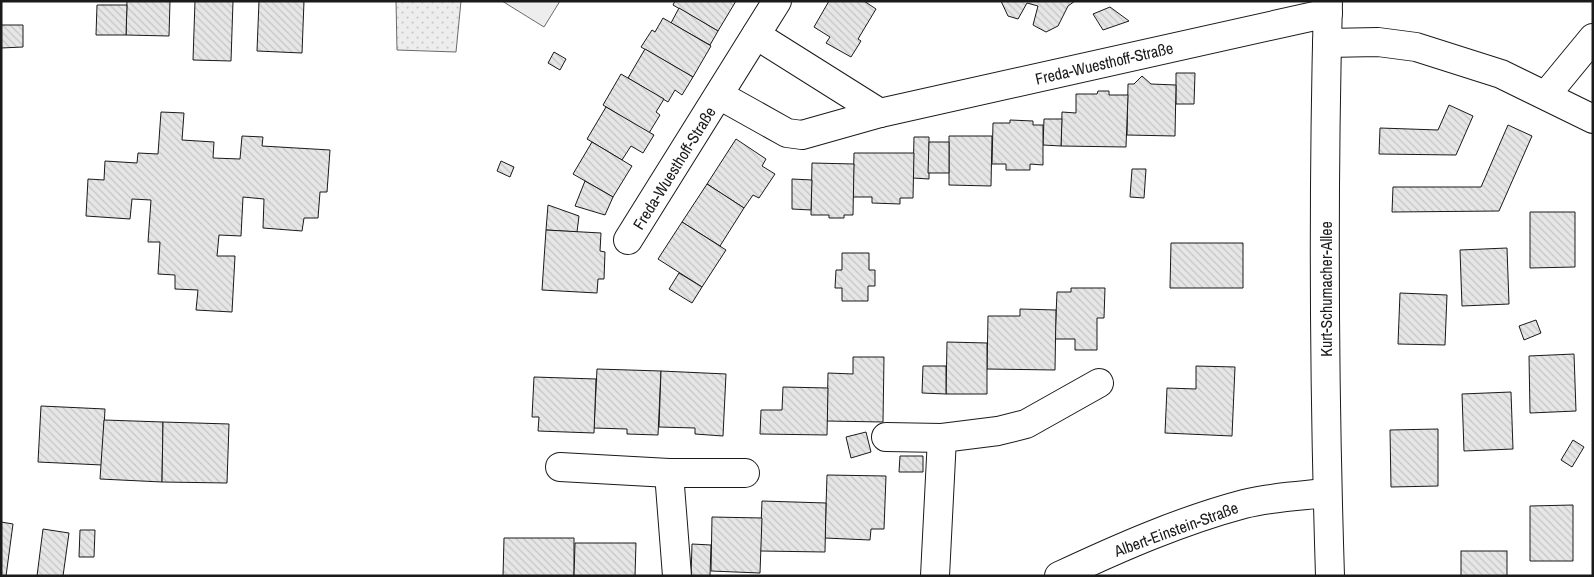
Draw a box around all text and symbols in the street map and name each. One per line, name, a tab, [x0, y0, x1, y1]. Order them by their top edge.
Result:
street label: Freda-Wuesthoff-Straße	[1033, 36, 1175, 90]
street label: Freda-Wuesthoff-Straße	[627, 102, 721, 234]
street label: Kurt-Schumacher-Allee	[1315, 221, 1337, 357]
street label: Albert-Einstein-Straße	[1110, 496, 1241, 562]

